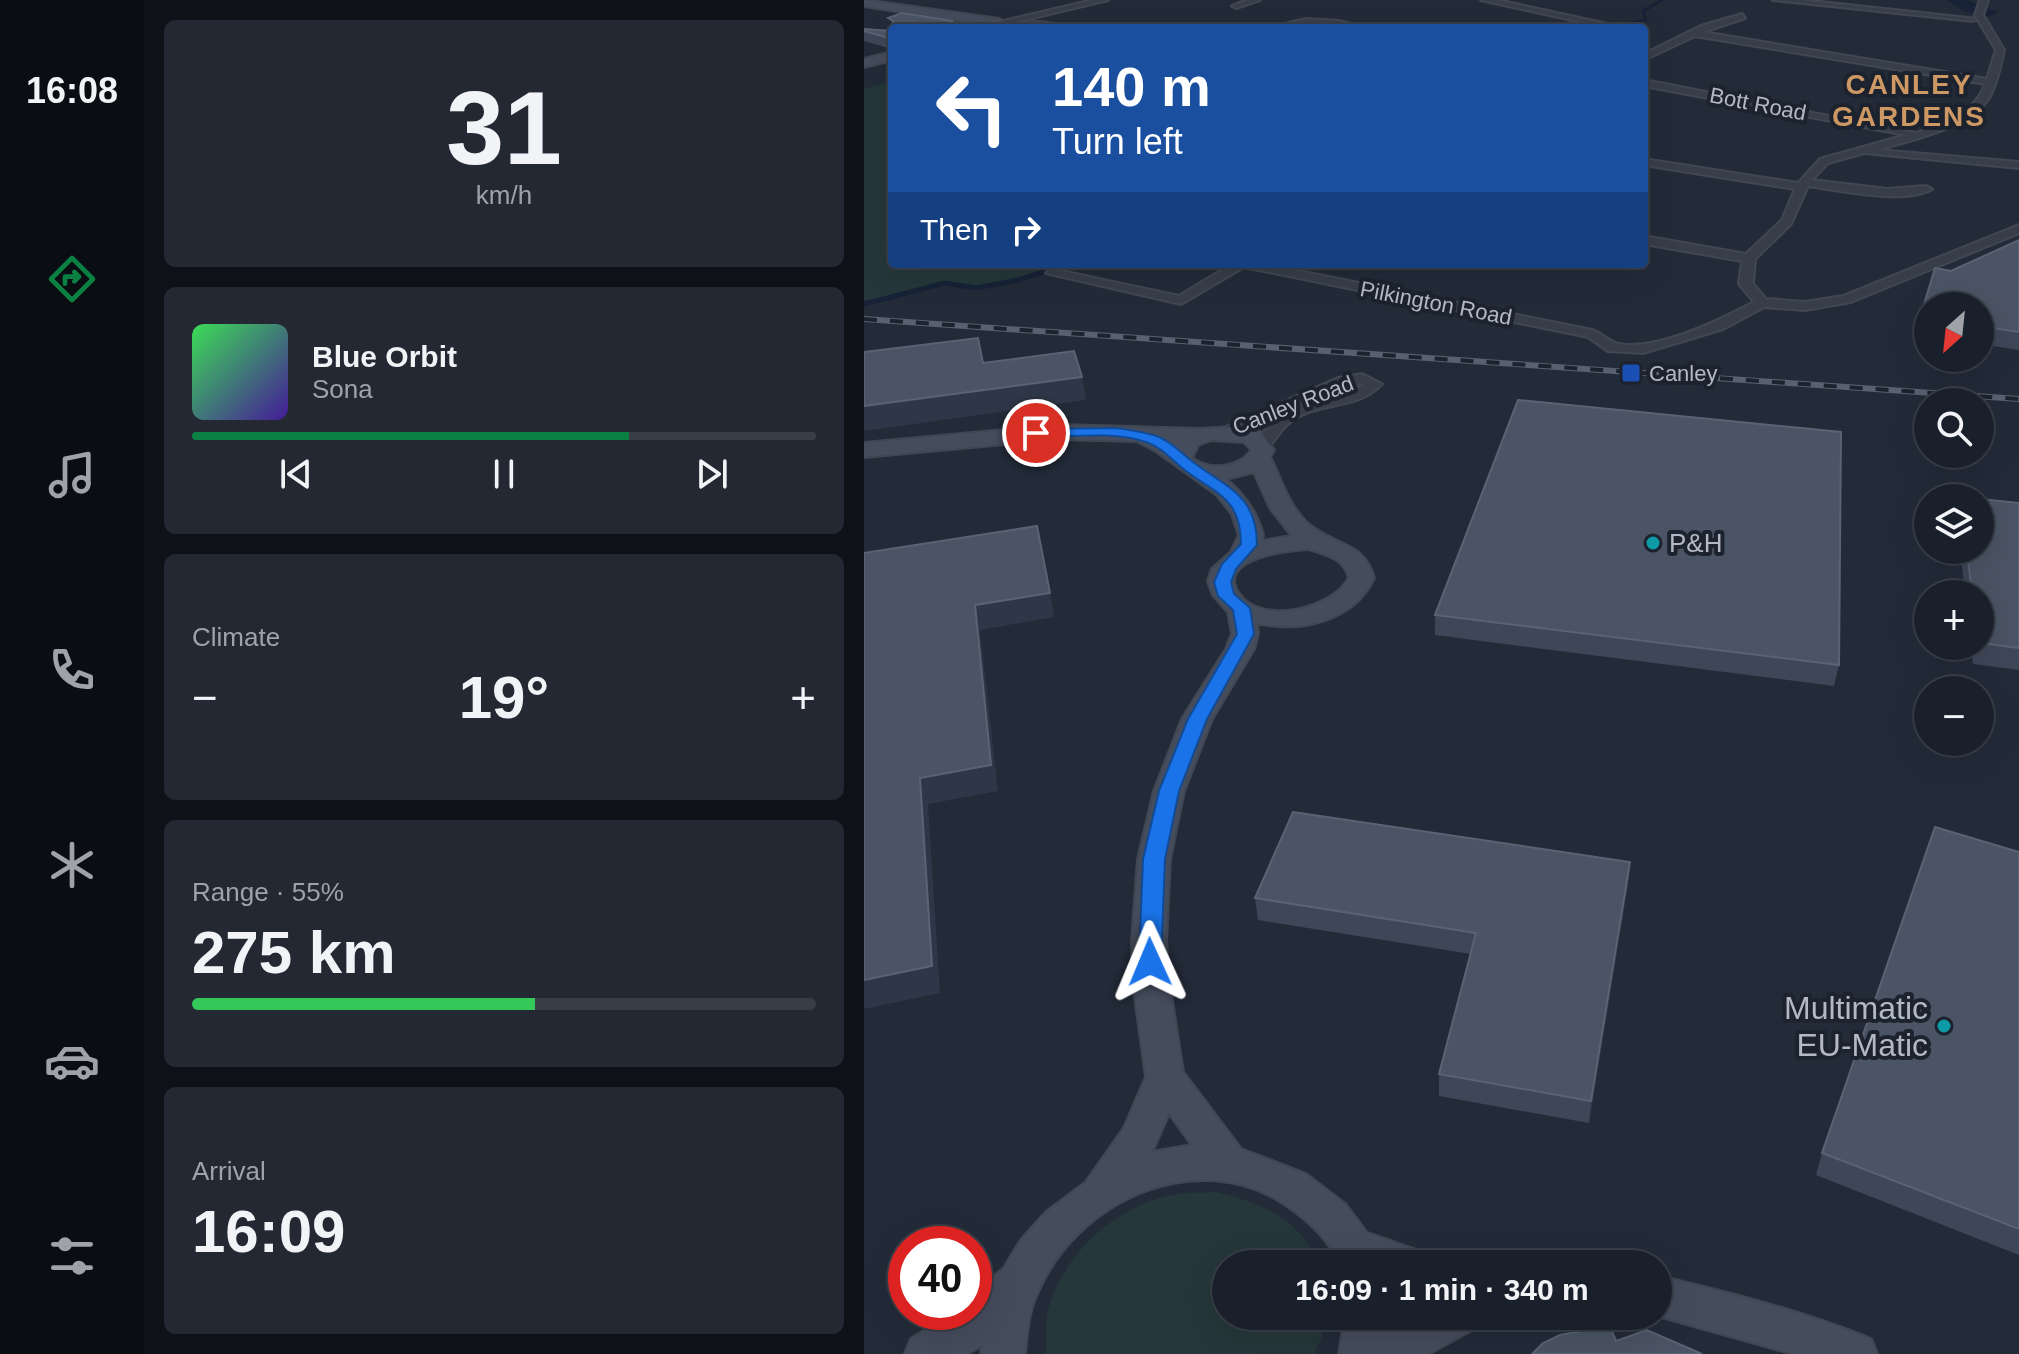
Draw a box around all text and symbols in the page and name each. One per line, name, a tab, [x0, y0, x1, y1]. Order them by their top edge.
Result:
text: 140 m	[1052, 55, 1211, 118]
icon: left	[920, 56, 1024, 160]
district label: CANLEY GARDENS	[1832, 69, 1986, 132]
text: 16:08	[26, 70, 118, 111]
text: 31	[446, 70, 562, 186]
street label: Bott Road	[1708, 82, 1808, 126]
text: Turn left	[1052, 121, 1183, 162]
text: km/h	[476, 180, 532, 210]
icon: right	[1004, 208, 1048, 252]
text: Then	[920, 213, 988, 246]
icon: directions	[44, 251, 100, 307]
street label: Pilkington Road	[1358, 276, 1514, 330]
north arrow	[1914, 292, 1994, 372]
map controls	[1914, 292, 1994, 756]
text: Blue Orbit	[312, 340, 457, 373]
place label: Canley	[1649, 361, 1717, 386]
marker: Canley	[1620, 362, 1642, 384]
street label: Canley Road	[1229, 371, 1357, 439]
text: Sona	[312, 374, 373, 404]
button: search	[1914, 388, 1994, 468]
pin	[1002, 399, 1070, 467]
icon: arrive	[1014, 411, 1058, 455]
icon: music	[44, 447, 100, 503]
icon: previous	[274, 452, 318, 496]
icon: pause	[482, 452, 526, 496]
icon: next	[690, 452, 734, 496]
button: layers	[1914, 484, 1994, 564]
place label: P&H	[1669, 528, 1722, 558]
marker: P&H	[1644, 534, 1662, 552]
button: +	[1914, 580, 1994, 660]
text: Climate	[192, 622, 280, 652]
icon: phone	[44, 642, 100, 698]
text: 19°	[459, 664, 549, 731]
text: −	[192, 673, 218, 722]
text: +	[790, 673, 816, 722]
button: −	[1914, 676, 1994, 756]
icon: climate	[44, 837, 100, 893]
text: Range · 55%	[192, 877, 344, 907]
text: 275 km	[192, 919, 396, 986]
position arrow	[1108, 920, 1192, 1004]
place label: Multimatic EU-Matic	[1784, 990, 1928, 1063]
marker: Multimatic EU-Matic	[1935, 1017, 1953, 1035]
icon: car	[44, 1033, 100, 1089]
text: Arrival	[192, 1156, 266, 1186]
text: 16:09	[192, 1198, 345, 1265]
speed limit sign: 40	[888, 1226, 992, 1330]
icon: filters	[44, 1228, 100, 1284]
text: 16:09 · 1 min · 340 m	[1295, 1273, 1589, 1306]

